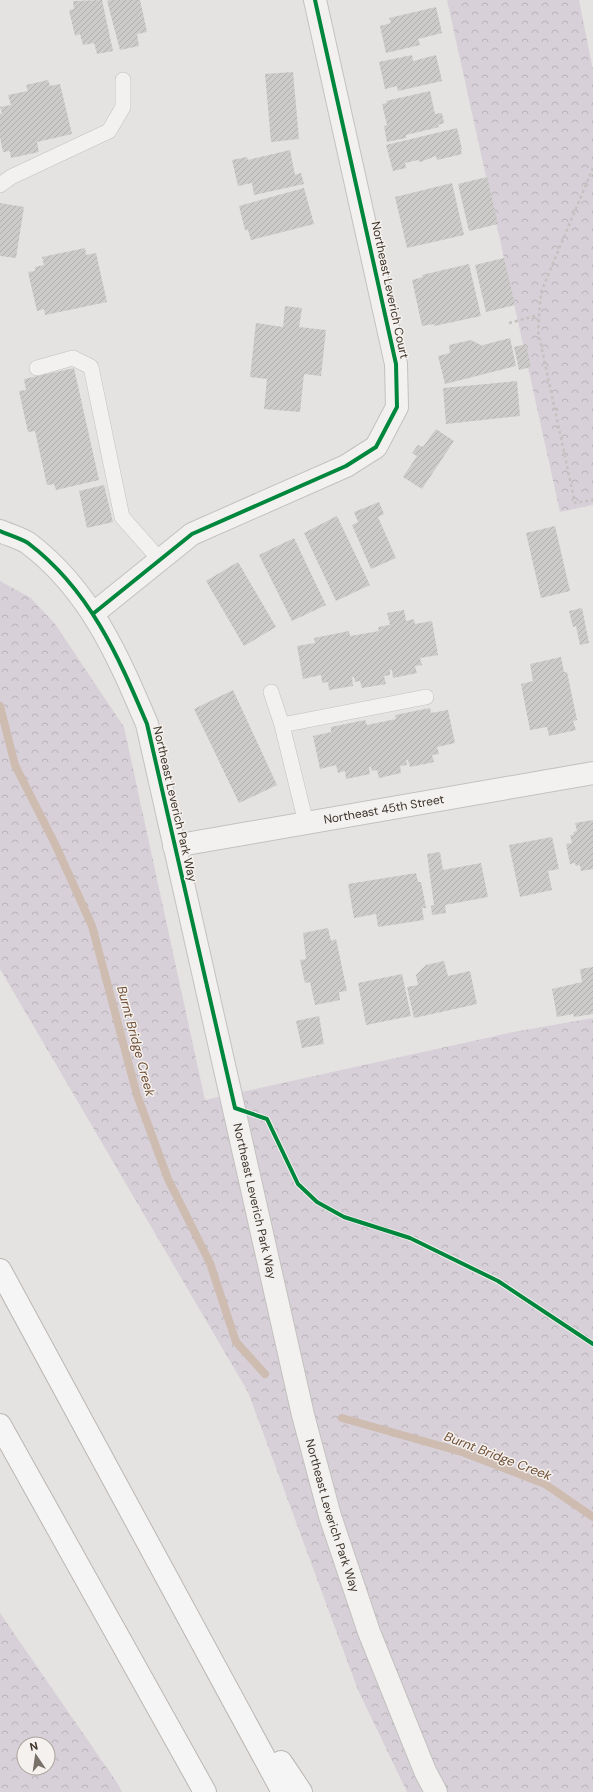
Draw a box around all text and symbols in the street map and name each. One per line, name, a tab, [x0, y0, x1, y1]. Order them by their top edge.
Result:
street label: Northeast Leverich Court	[368, 220, 412, 360]
street label: Northeast Leverich Park Way	[149, 725, 201, 884]
street label: Northeast 45th Street	[322, 791, 446, 828]
water label: Burnt Bridge Creek	[113, 984, 159, 1098]
street label: Northeast Leverich Park Way	[229, 1122, 280, 1281]
water label: Burnt Bridge Creek	[442, 1428, 554, 1484]
street label: Northeast Leverich Park Way	[302, 1437, 363, 1595]
north arrow	[16, 1736, 56, 1776]
text: N	[28, 1739, 39, 1754]

